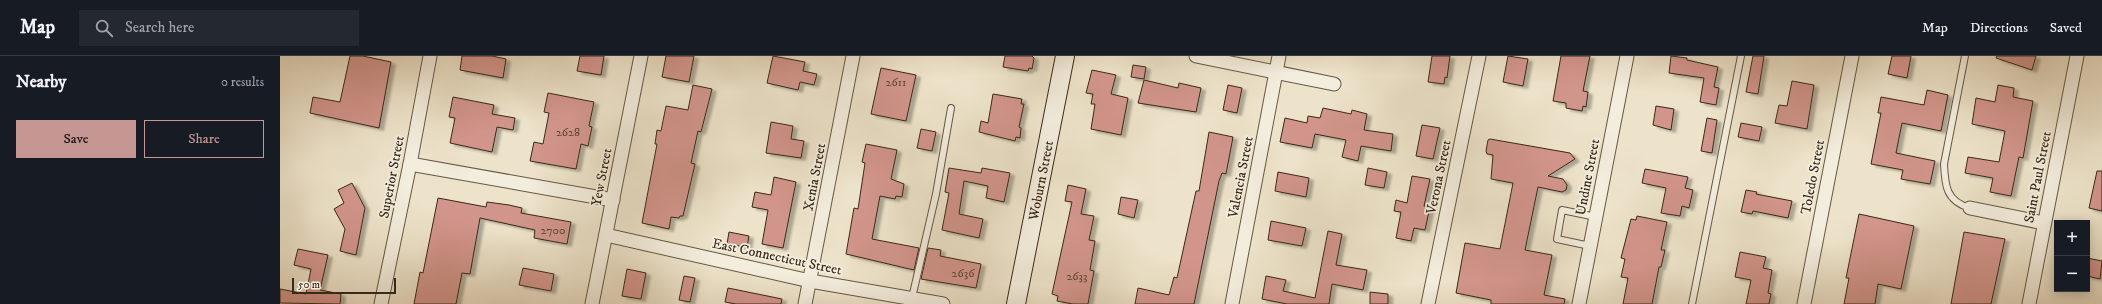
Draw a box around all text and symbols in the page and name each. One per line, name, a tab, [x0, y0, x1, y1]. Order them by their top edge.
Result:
search box	[79, 10, 359, 46]
text: Map	[20, 16, 55, 39]
icon: search	[93, 17, 115, 39]
text: Search here	[125, 18, 194, 37]
text: Map	[1922, 19, 1948, 37]
text: Directions	[1970, 19, 2028, 37]
text: Saved	[2050, 19, 2082, 37]
text: Nearby	[16, 71, 66, 93]
text: 0 results	[221, 74, 264, 90]
house number: 2611	[886, 75, 906, 90]
button: Save	[16, 120, 136, 158]
button: Share	[144, 120, 264, 158]
house number: 2628	[556, 125, 580, 140]
street label: Saint Paul Street	[2020, 129, 2056, 224]
street label: Superior Street	[375, 134, 409, 220]
street label: Valencia Street	[1224, 134, 1258, 221]
street label: Undine Street	[1572, 137, 1604, 217]
street label: Verona Street	[1422, 138, 1456, 217]
street label: Toledo Street	[1797, 138, 1829, 216]
street label: Woburn Street	[1025, 139, 1058, 223]
street label: Xenia Street	[800, 141, 830, 213]
street label: Yew Street	[588, 146, 617, 208]
map controls	[2054, 220, 2090, 292]
button: +	[2054, 220, 2090, 256]
house number: 2700	[541, 223, 565, 238]
street label: East Connecticut Street	[710, 234, 844, 280]
button: −	[2054, 256, 2090, 292]
house number: 2636	[952, 266, 975, 281]
house number: 2633	[1066, 269, 1088, 284]
scale bar	[292, 276, 396, 295]
text: 50 m	[298, 278, 320, 292]

